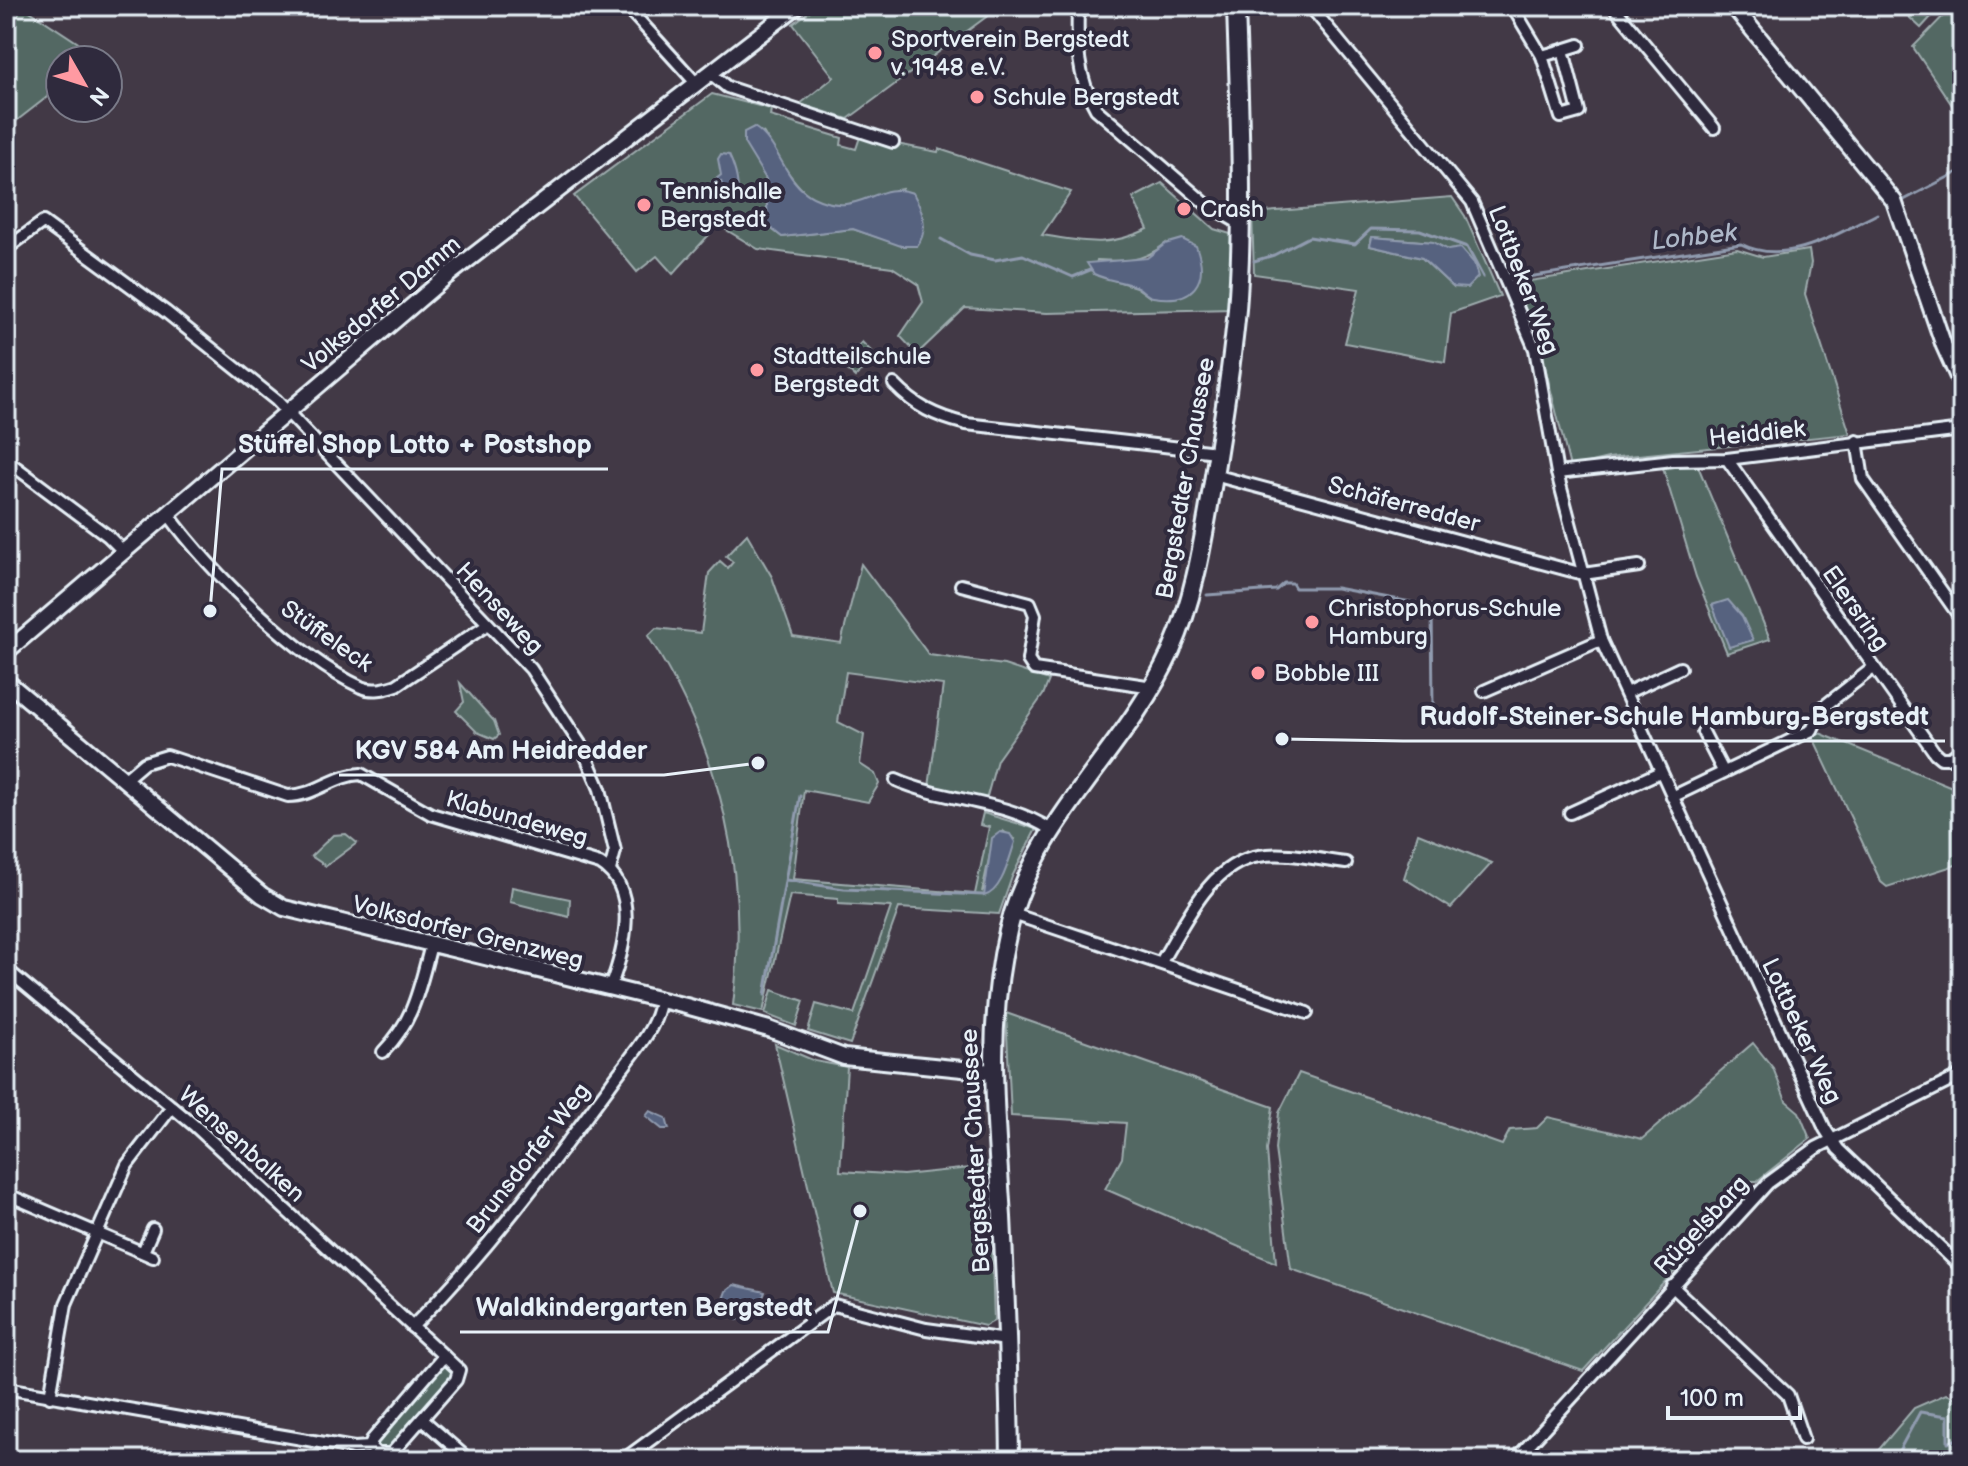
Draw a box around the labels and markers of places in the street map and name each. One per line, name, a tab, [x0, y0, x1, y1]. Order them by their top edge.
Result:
place label: Sportverein Bergstedt v. 1948 e.V.	[890, 25, 1130, 82]
marker: Sportverein Bergstedt v. 1948 e.V.	[866, 44, 884, 62]
place label: Schule Bergstedt	[993, 83, 1180, 112]
marker: Schule Bergstedt	[968, 88, 986, 106]
place label: Tennishalle Bergstedt	[660, 177, 782, 234]
place label: Crash	[1200, 195, 1264, 224]
marker: Tennishalle Bergstedt	[635, 196, 653, 214]
marker: Crash	[1175, 200, 1193, 218]
place label: Stadtteilschule Bergstedt	[773, 342, 931, 399]
marker: Stadtteilschule Bergstedt	[748, 361, 766, 379]
callout: Stüffel Shop Lotto + Postshop	[222, 419, 608, 469]
place label: Christophorus-Schule Hamburg	[1328, 594, 1562, 651]
marker: Christophorus-Schule Hamburg	[1303, 613, 1321, 631]
place label: Bobble III	[1274, 659, 1379, 688]
marker: Bobble III	[1249, 664, 1267, 682]
callout: Rudolf-Steiner-Schule Hamburg-Bergstedt	[1403, 691, 1945, 741]
callout: KGV 584 Am Heidredder	[339, 725, 664, 775]
callout: Waldkindergarten Bergstedt	[460, 1282, 828, 1332]

